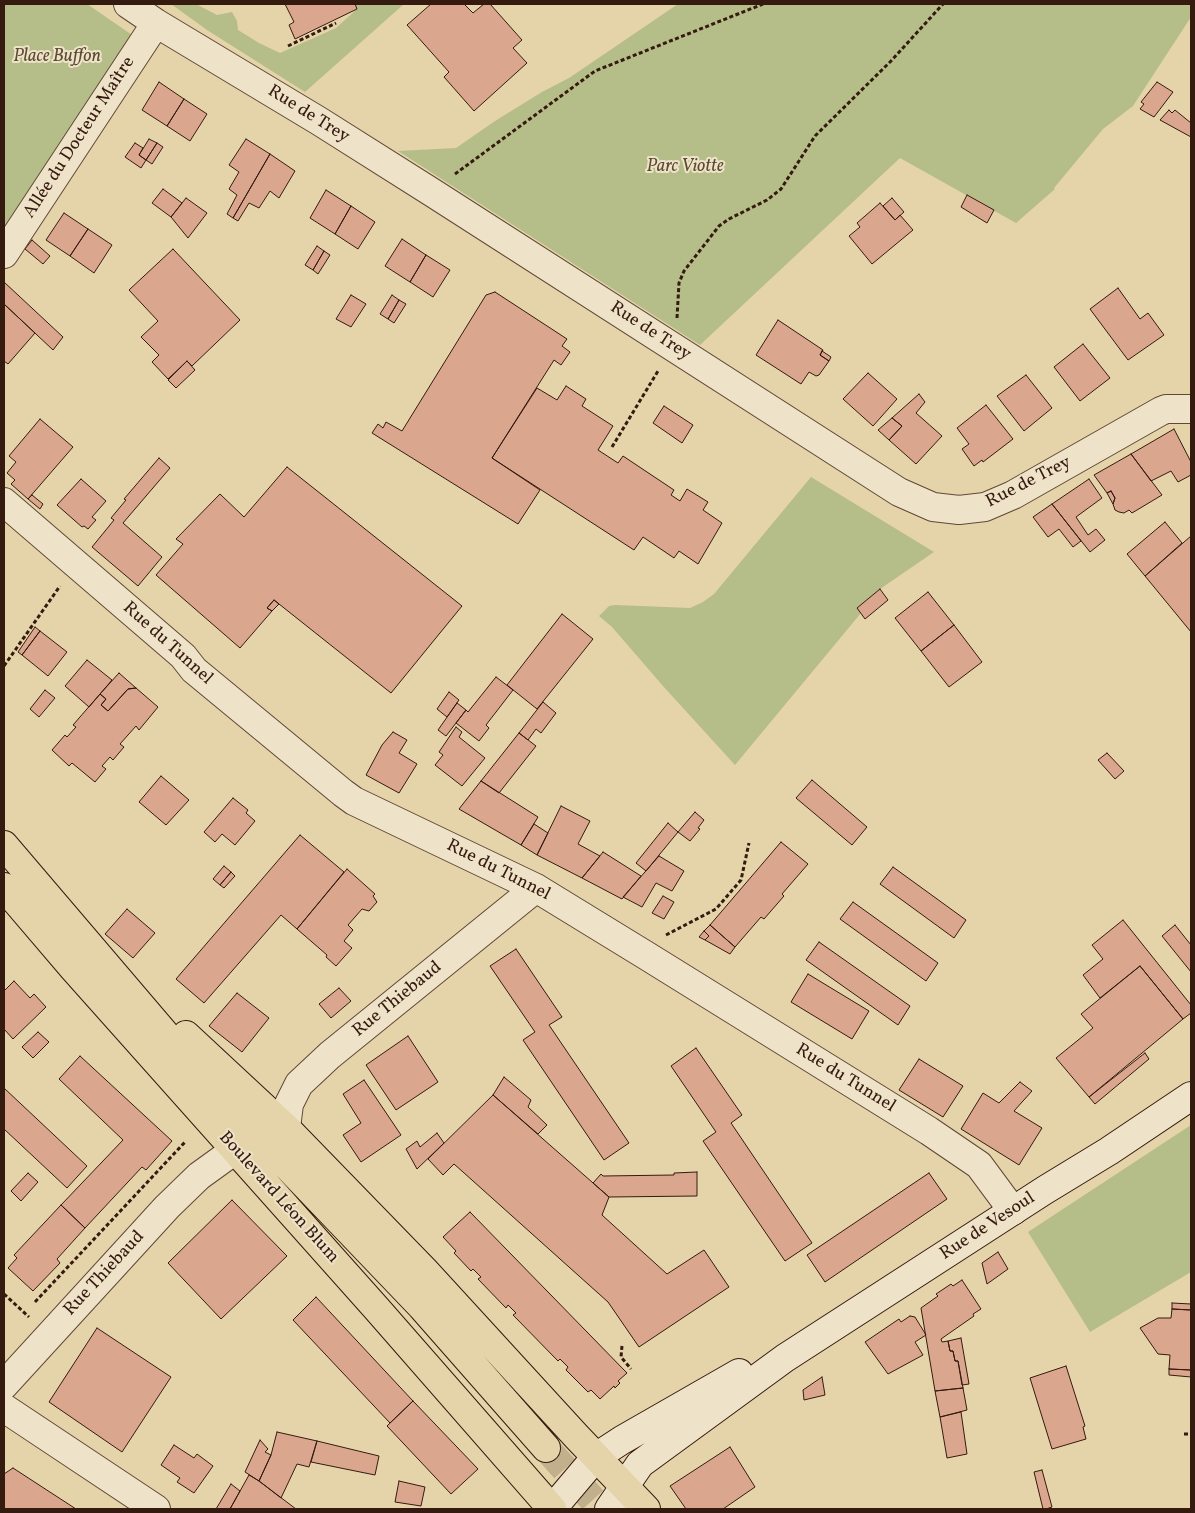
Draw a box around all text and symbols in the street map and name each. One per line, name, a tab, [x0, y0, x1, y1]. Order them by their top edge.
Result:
park label: Place Buffon	[13, 47, 101, 69]
street label: Allée du Docteur Maître	[20, 53, 140, 223]
street label: Rue de Trey	[263, 81, 353, 149]
park label: Parc Viotte	[647, 157, 723, 179]
street label: Rue de Trey	[605, 298, 695, 366]
street label: Rue de Trey	[983, 452, 1075, 514]
street label: Rue du Tunnel	[118, 598, 216, 690]
street label: Rue du Tunnel	[442, 836, 554, 906]
street label: Rue Thiebaud	[349, 957, 447, 1043]
street label: Rue du Tunnel	[791, 1040, 899, 1118]
street label: Boulevard Léon Blum	[213, 1128, 343, 1268]
street label: Rue de Vesoul	[936, 1188, 1040, 1266]
street label: Rue Thiebaud	[60, 1227, 150, 1321]

